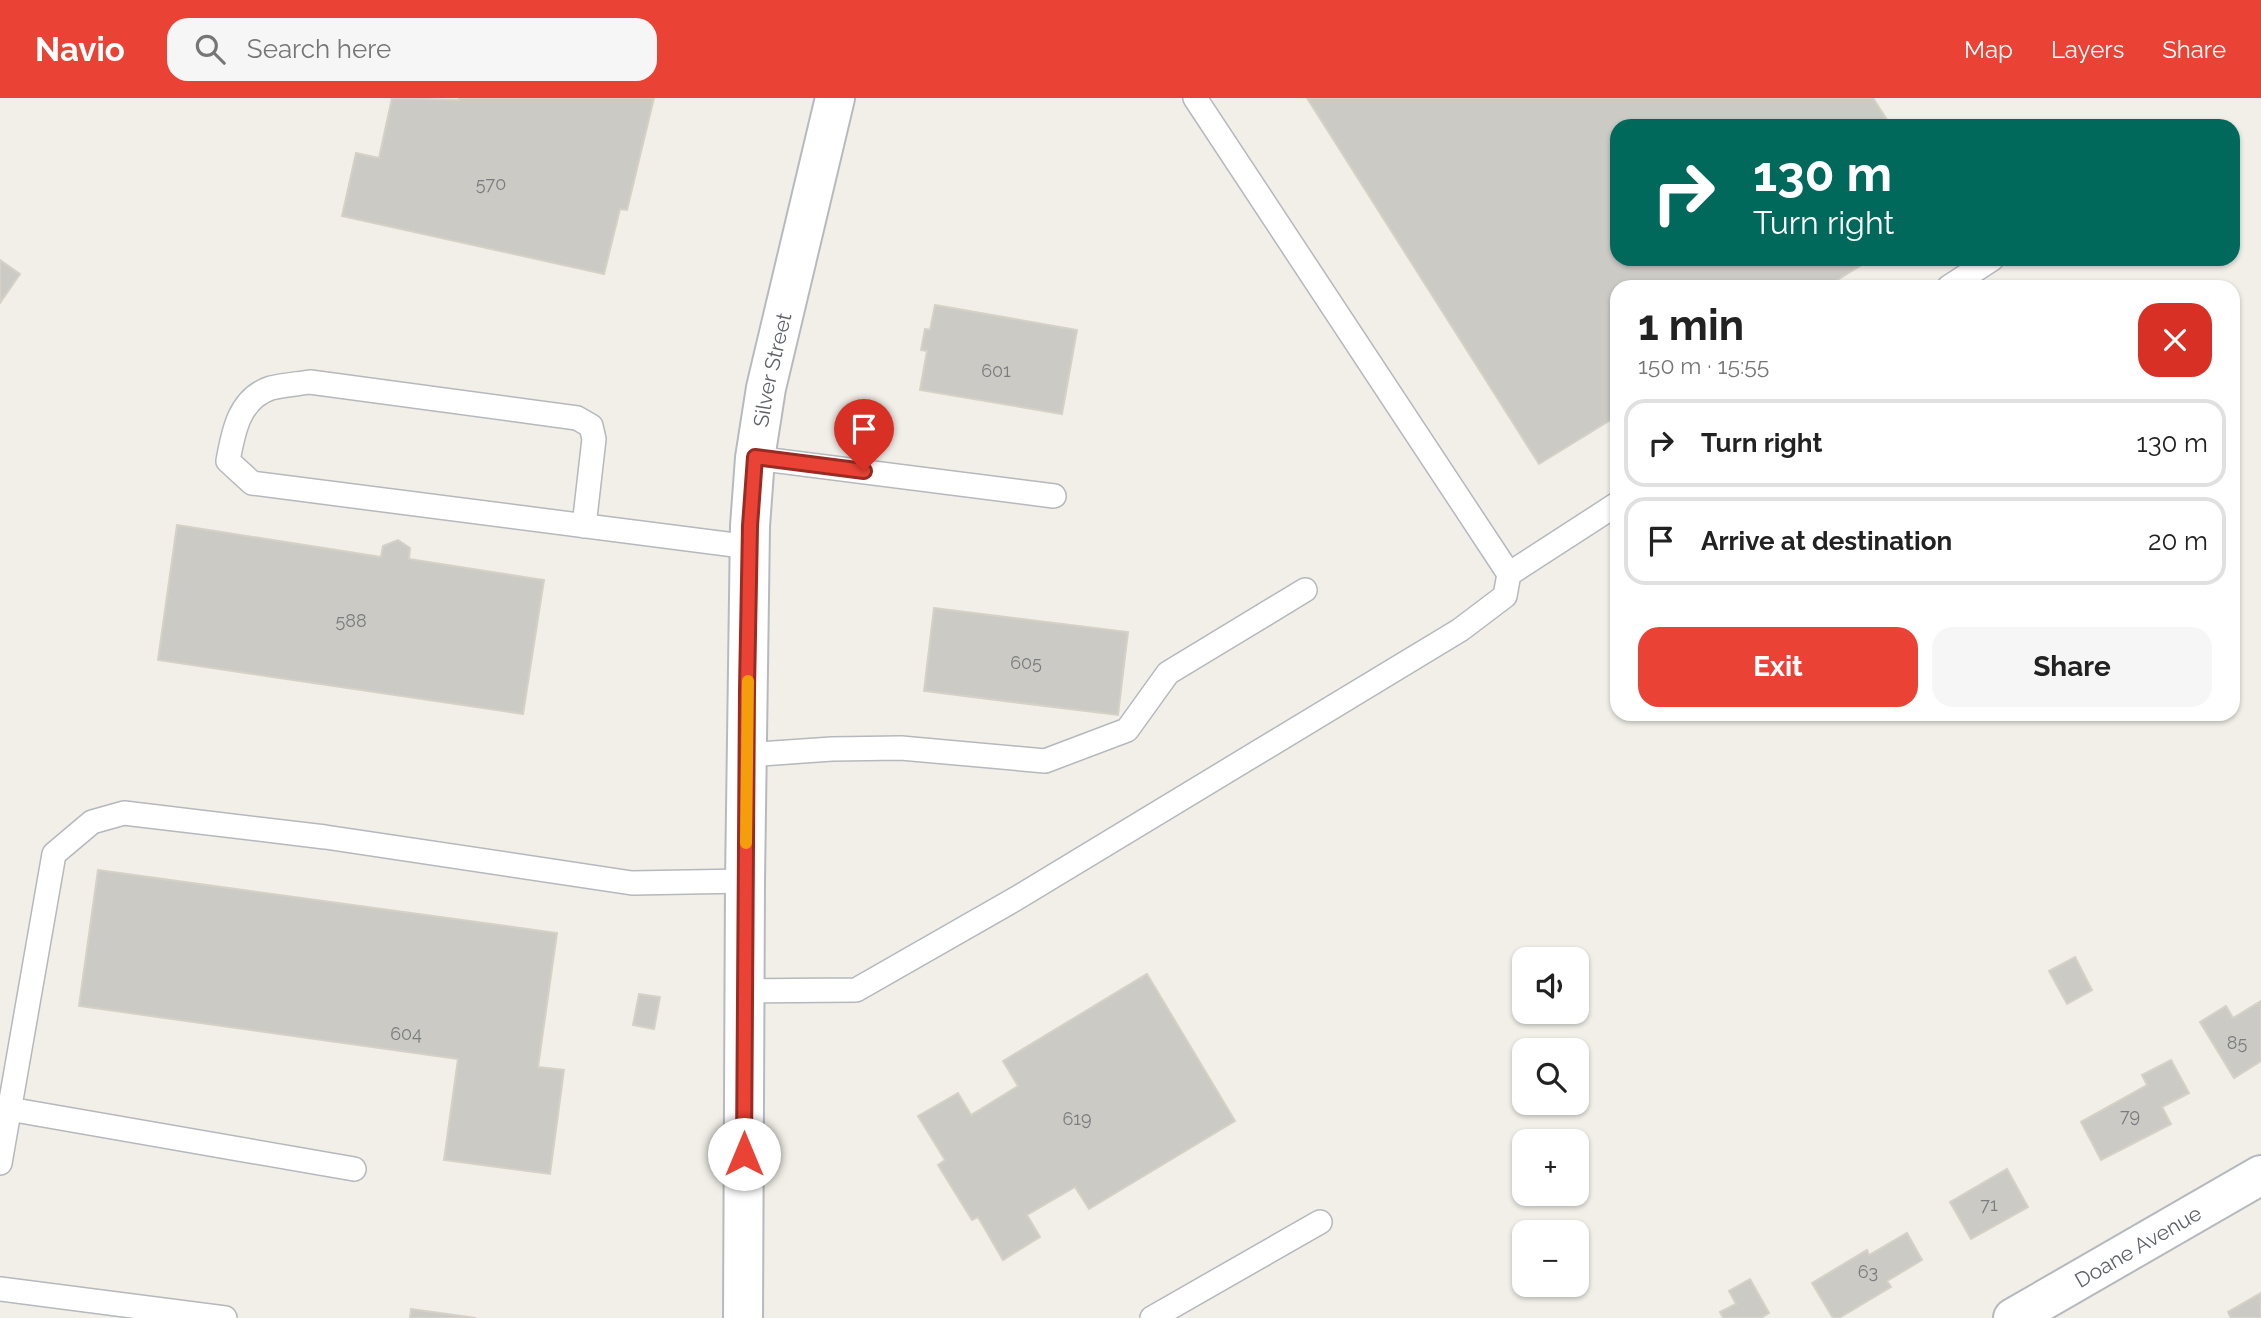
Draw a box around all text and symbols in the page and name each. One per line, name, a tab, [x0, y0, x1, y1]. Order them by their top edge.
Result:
search box	[167, 18, 657, 81]
text: Navio	[35, 30, 125, 69]
icon: search	[191, 30, 229, 68]
text: Search here	[247, 34, 391, 64]
text: Map	[1964, 35, 2013, 64]
text: Layers	[2051, 35, 2124, 64]
text: Share	[2162, 35, 2226, 64]
text: 130 m	[1753, 145, 1892, 202]
icon: right	[1638, 147, 1729, 238]
house number: 570	[476, 173, 506, 194]
text: Turn right	[1753, 204, 1894, 241]
text: 1 min	[1638, 301, 1744, 350]
button: close	[2138, 303, 2212, 377]
street label: Silver Street	[748, 310, 796, 429]
text: 150 m · 15:55	[1638, 352, 1769, 379]
house number: 601	[981, 360, 1011, 381]
pin	[834, 399, 894, 471]
icon: arrive	[845, 410, 883, 448]
icon: right	[1642, 424, 1680, 462]
text: Turn right	[1701, 428, 1822, 458]
text: 130 m	[2137, 428, 2208, 458]
icon: arrive	[1642, 522, 1680, 560]
text: Arrive at destination	[1701, 526, 1952, 556]
text: 20 m	[2148, 526, 2208, 556]
house number: 588	[335, 610, 367, 631]
button: Exit	[1638, 627, 1918, 707]
button: Share	[1932, 627, 2212, 707]
house number: 605	[1010, 652, 1042, 673]
map controls	[1512, 947, 1589, 1297]
button: sound	[1512, 947, 1589, 1024]
house number: 604	[390, 1023, 422, 1044]
house number: 85	[2227, 1032, 2247, 1053]
button: search	[1512, 1038, 1589, 1115]
house number: 79	[2120, 1105, 2140, 1126]
house number: 619	[1062, 1108, 1092, 1129]
position arrow	[707, 1117, 781, 1191]
button: +	[1512, 1129, 1589, 1206]
house number: 71	[1980, 1194, 1998, 1215]
street label: Doane Avenue	[2070, 1200, 2205, 1292]
button: −	[1512, 1220, 1589, 1297]
house number: 63	[1858, 1261, 1878, 1282]

